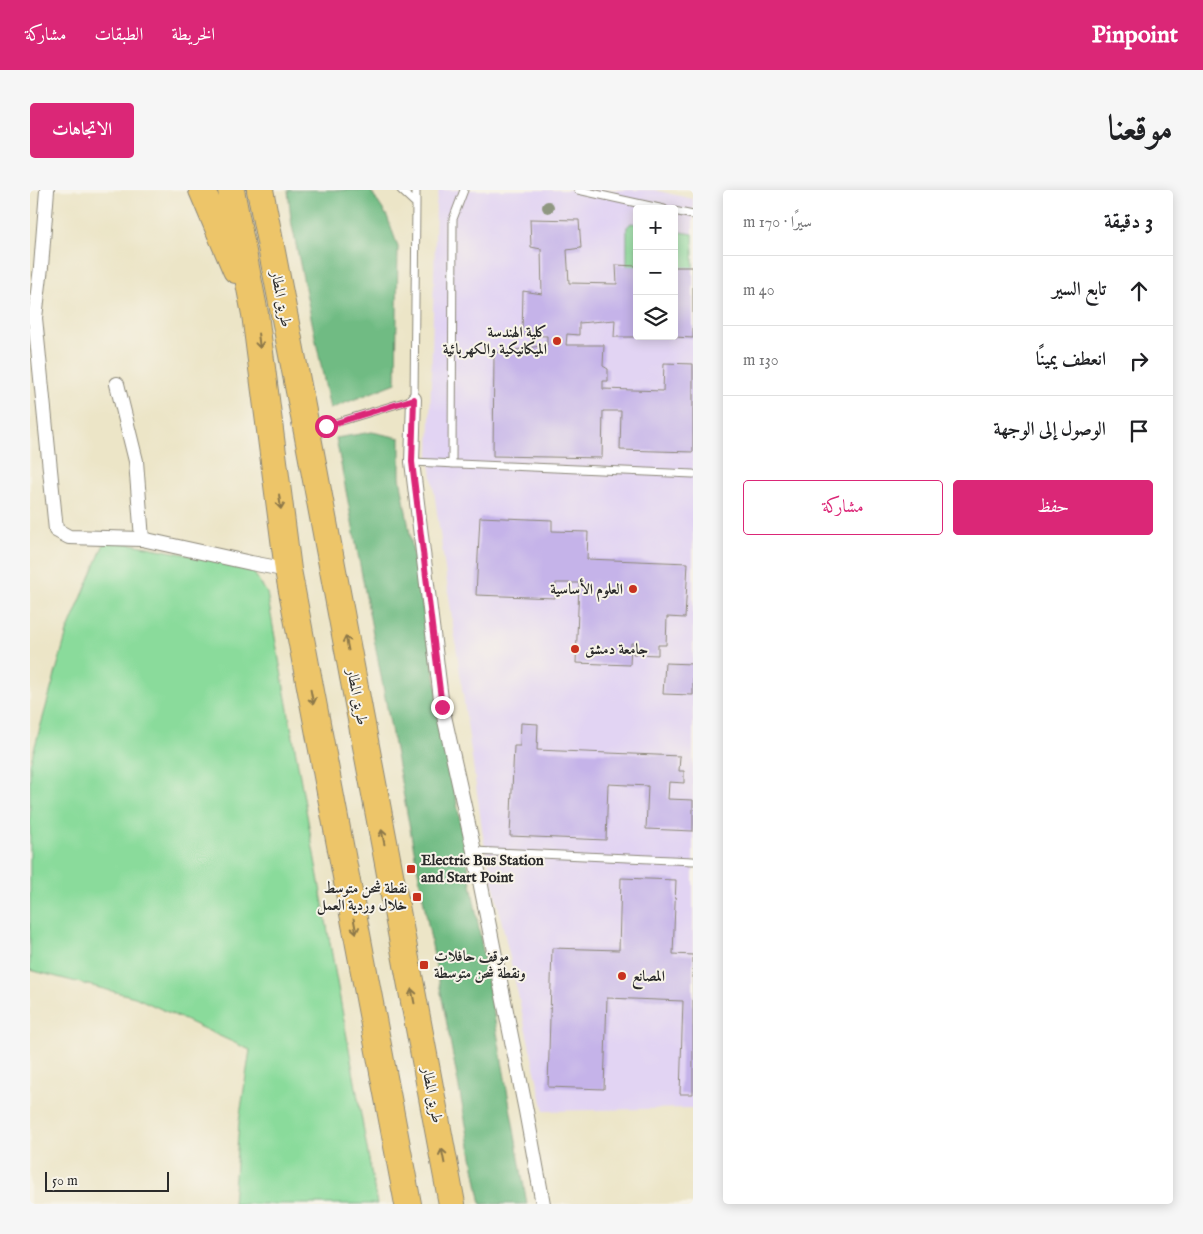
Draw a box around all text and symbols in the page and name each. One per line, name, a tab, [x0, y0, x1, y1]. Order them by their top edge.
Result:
text: Pinpoint	[1092, 20, 1178, 51]
text: مشاركة	[25, 24, 66, 47]
text: الطبقات	[94, 24, 143, 47]
text: الخريطة	[171, 24, 215, 47]
button: الاتجاهات	[30, 103, 134, 158]
text: موقعنا	[1108, 107, 1173, 152]
map controls	[633, 205, 678, 340]
button: +	[633, 205, 678, 250]
text: 3 دقيقة	[1104, 209, 1153, 236]
text: سيرًا · 170 m	[743, 213, 812, 233]
button: −	[633, 250, 678, 295]
street label: طريق المطار	[266, 267, 296, 329]
icon: ahead	[1125, 277, 1153, 305]
text: تابع السير	[1052, 278, 1106, 302]
text: 40 m	[743, 281, 775, 301]
button: layers	[633, 295, 678, 340]
place label: كلية الهندسة الميكانيكية والكهربائية	[443, 323, 547, 359]
one-way arrow	[254, 333, 264, 349]
marker: كلية الهندسة الميكانيكية والكهربائية	[551, 335, 563, 347]
icon: right	[1125, 347, 1153, 375]
text: انعطف يمينًا	[1036, 348, 1106, 372]
text: 130 m	[743, 351, 779, 371]
route start	[315, 415, 338, 438]
icon: arrive	[1125, 417, 1153, 445]
text: الوصول إلى الوجهة	[994, 418, 1106, 442]
button: مشاركة	[743, 480, 943, 535]
button: حفظ	[953, 480, 1153, 535]
one-way arrow	[275, 494, 285, 510]
place label: العلوم الأساسية	[550, 578, 623, 602]
marker: العلوم الأساسية	[627, 583, 639, 595]
one-way arrow	[341, 635, 351, 651]
place label: جامعة دمشق	[585, 640, 648, 659]
marker: جامعة دمشق	[569, 643, 581, 655]
street label: طريق المطار	[342, 665, 372, 727]
one-way arrow	[308, 689, 318, 705]
route end	[431, 696, 454, 719]
one-way arrow	[378, 829, 388, 845]
place label: Electric Bus Station and Start Point	[421, 851, 544, 887]
marker: Electric Bus Station and Start Point	[405, 863, 417, 875]
place label: نقطة شحن متوسط خلال وردية العمل	[317, 879, 407, 916]
marker: نقطة شحن متوسط خلال وردية العمل	[411, 891, 423, 903]
one-way arrow	[351, 917, 361, 933]
place label: موقف حافلات ونقطة شحن متوسطة	[434, 947, 526, 984]
marker: موقف حافلات ونقطة شحن متوسطة	[418, 959, 430, 971]
place label: المصانع	[632, 967, 665, 990]
marker: المصانع	[616, 970, 628, 982]
one-way arrow	[408, 989, 418, 1005]
street label: طريق المطار	[417, 1063, 447, 1125]
one-way arrow	[438, 1148, 448, 1164]
scale bar	[45, 1169, 169, 1192]
text: 50 m	[52, 1172, 78, 1190]

